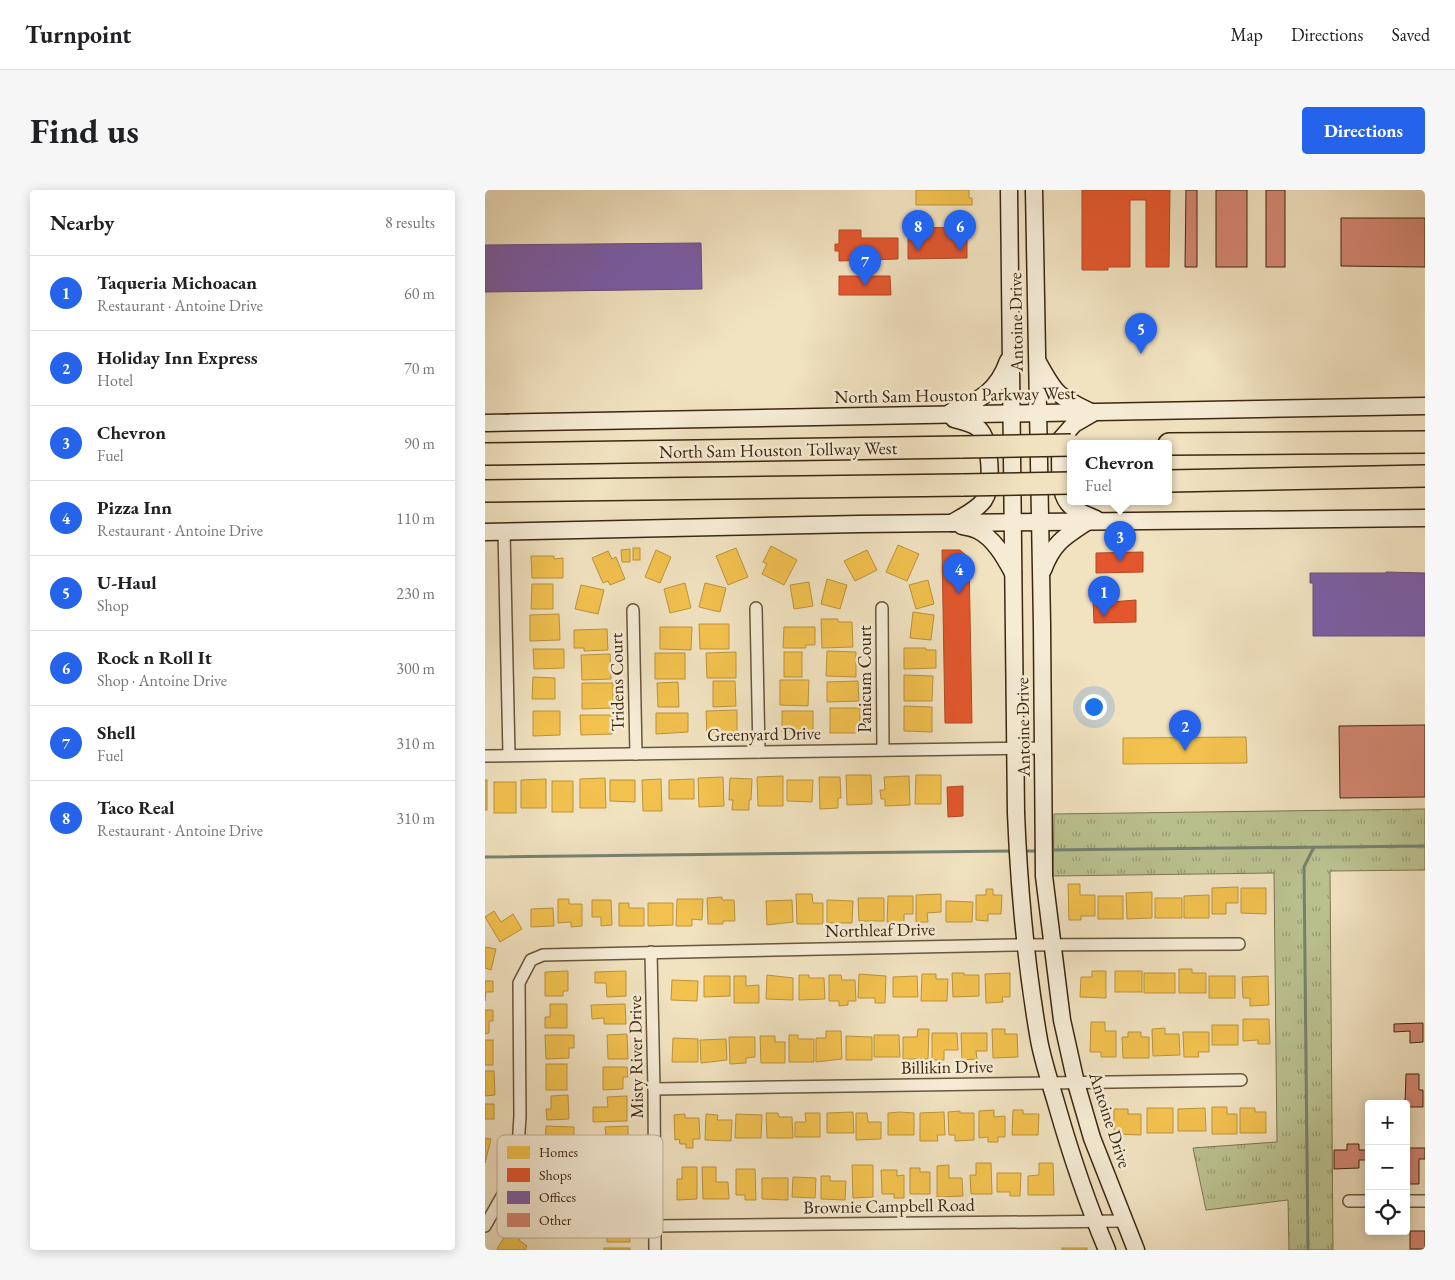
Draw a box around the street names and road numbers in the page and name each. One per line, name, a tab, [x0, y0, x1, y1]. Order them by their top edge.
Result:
street label: Antoine Drive	[1003, 272, 1028, 373]
street label: North Sam Houston Parkway West	[834, 381, 1076, 408]
street label: North Sam Houston Tollway West	[659, 436, 898, 463]
street label: Panicum Court	[853, 625, 876, 733]
street label: Tridens Court	[604, 632, 629, 731]
street label: Antoine Drive	[1010, 677, 1035, 778]
street label: Greenyard Drive	[707, 721, 821, 746]
street label: Northleaf Drive	[825, 917, 935, 942]
street label: Misty River Drive	[623, 995, 648, 1119]
street label: Billikin Drive	[901, 1054, 993, 1079]
street label: Antoine Drive	[1084, 1068, 1137, 1171]
street label: Brownie Campbell Road	[803, 1192, 976, 1218]

